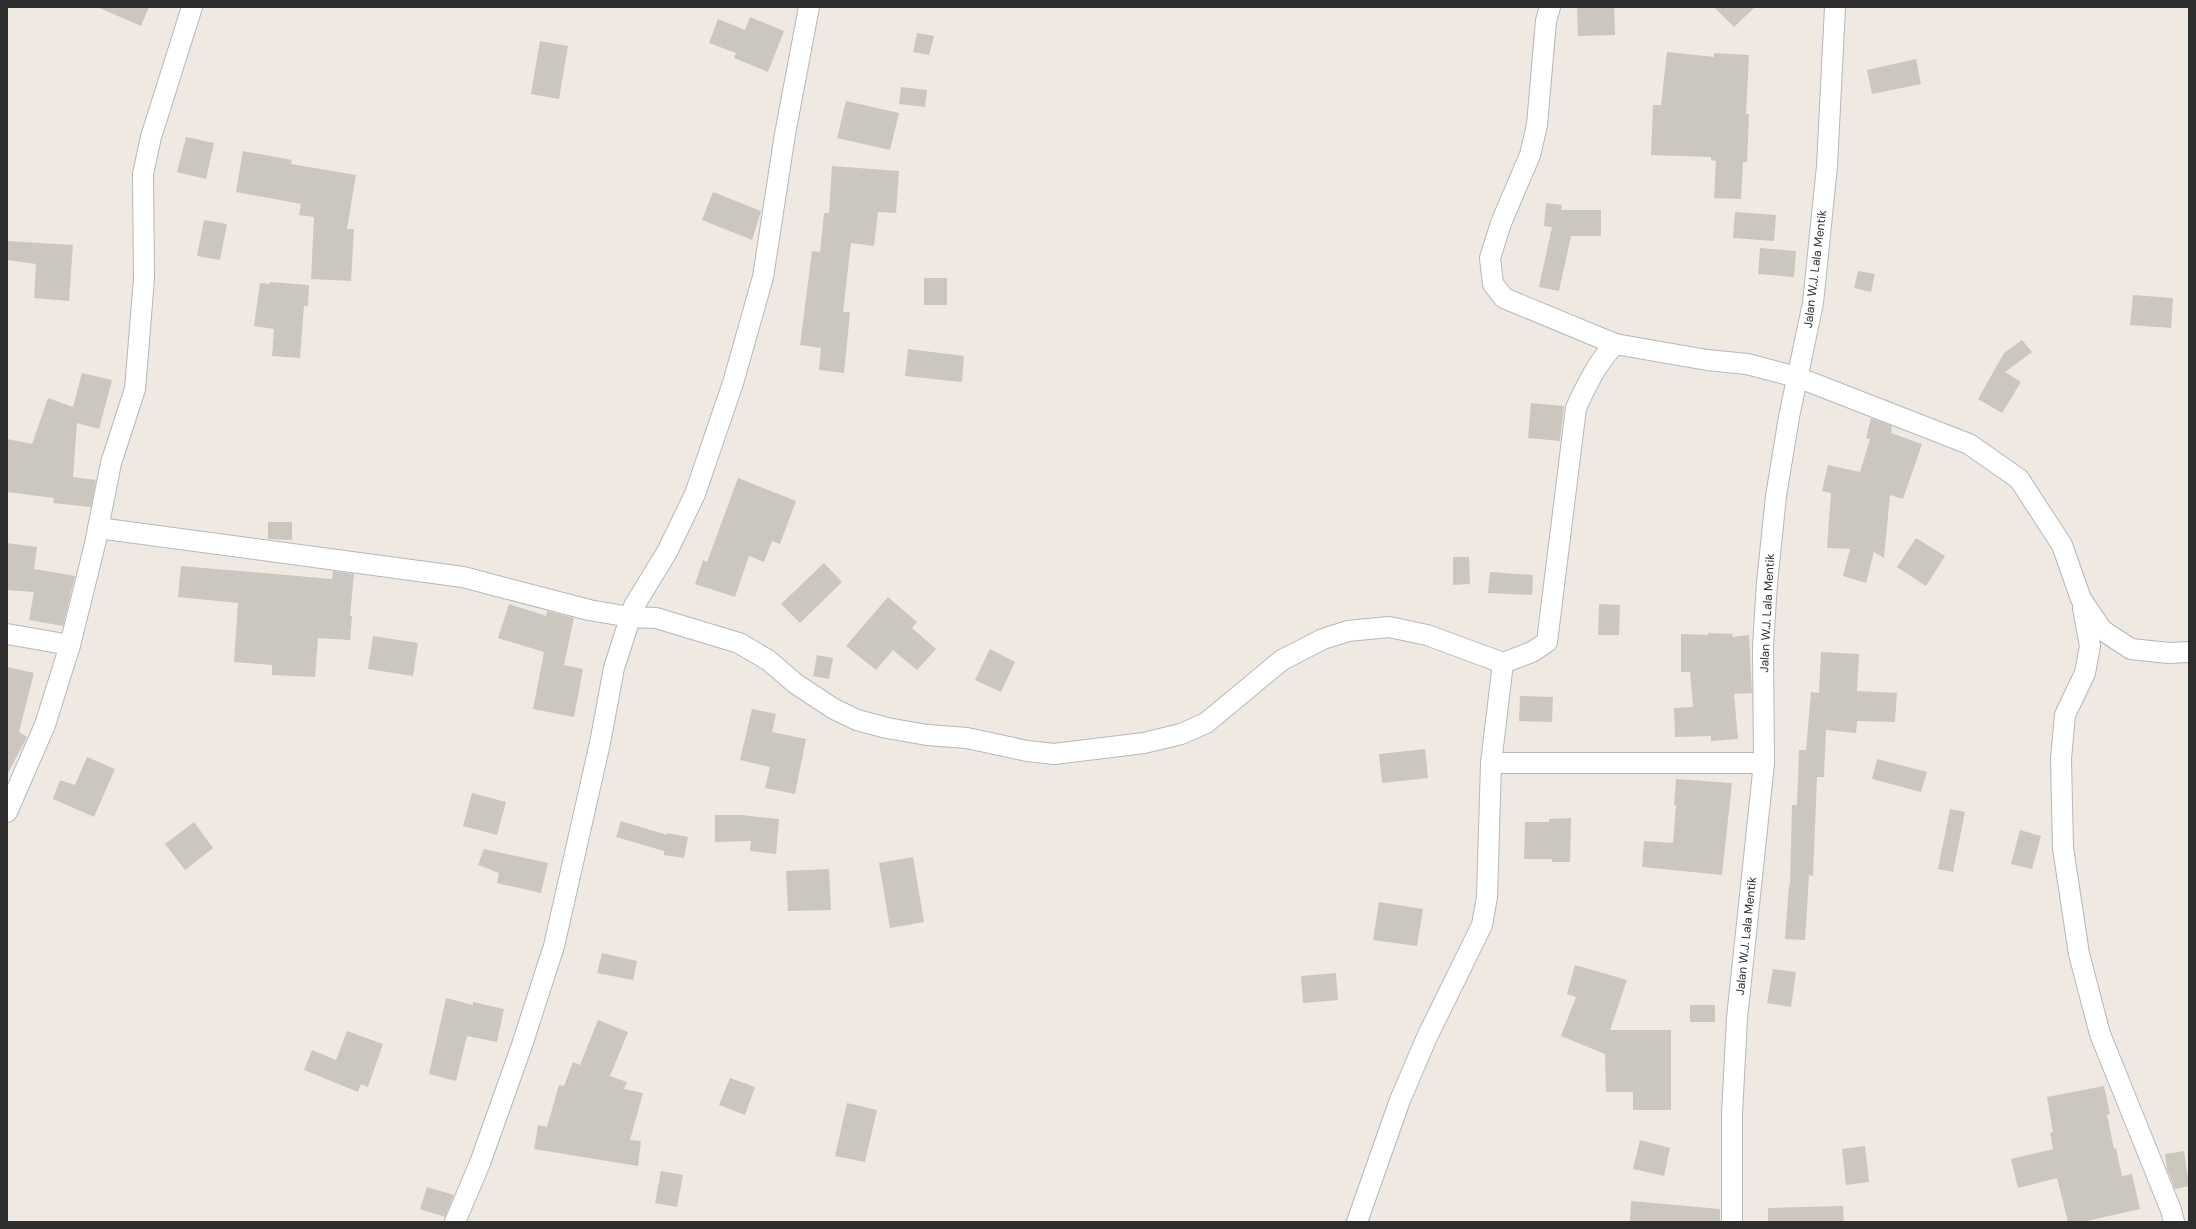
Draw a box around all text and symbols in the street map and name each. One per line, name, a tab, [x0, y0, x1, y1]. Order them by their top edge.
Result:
street label: Jalan W.J. Lala Mentik	[1800, 209, 1830, 329]
street label: Jalan W.J. Lala Mentik	[1756, 553, 1778, 673]
street label: Jalan W.J. Lala Mentik	[1732, 876, 1760, 996]

